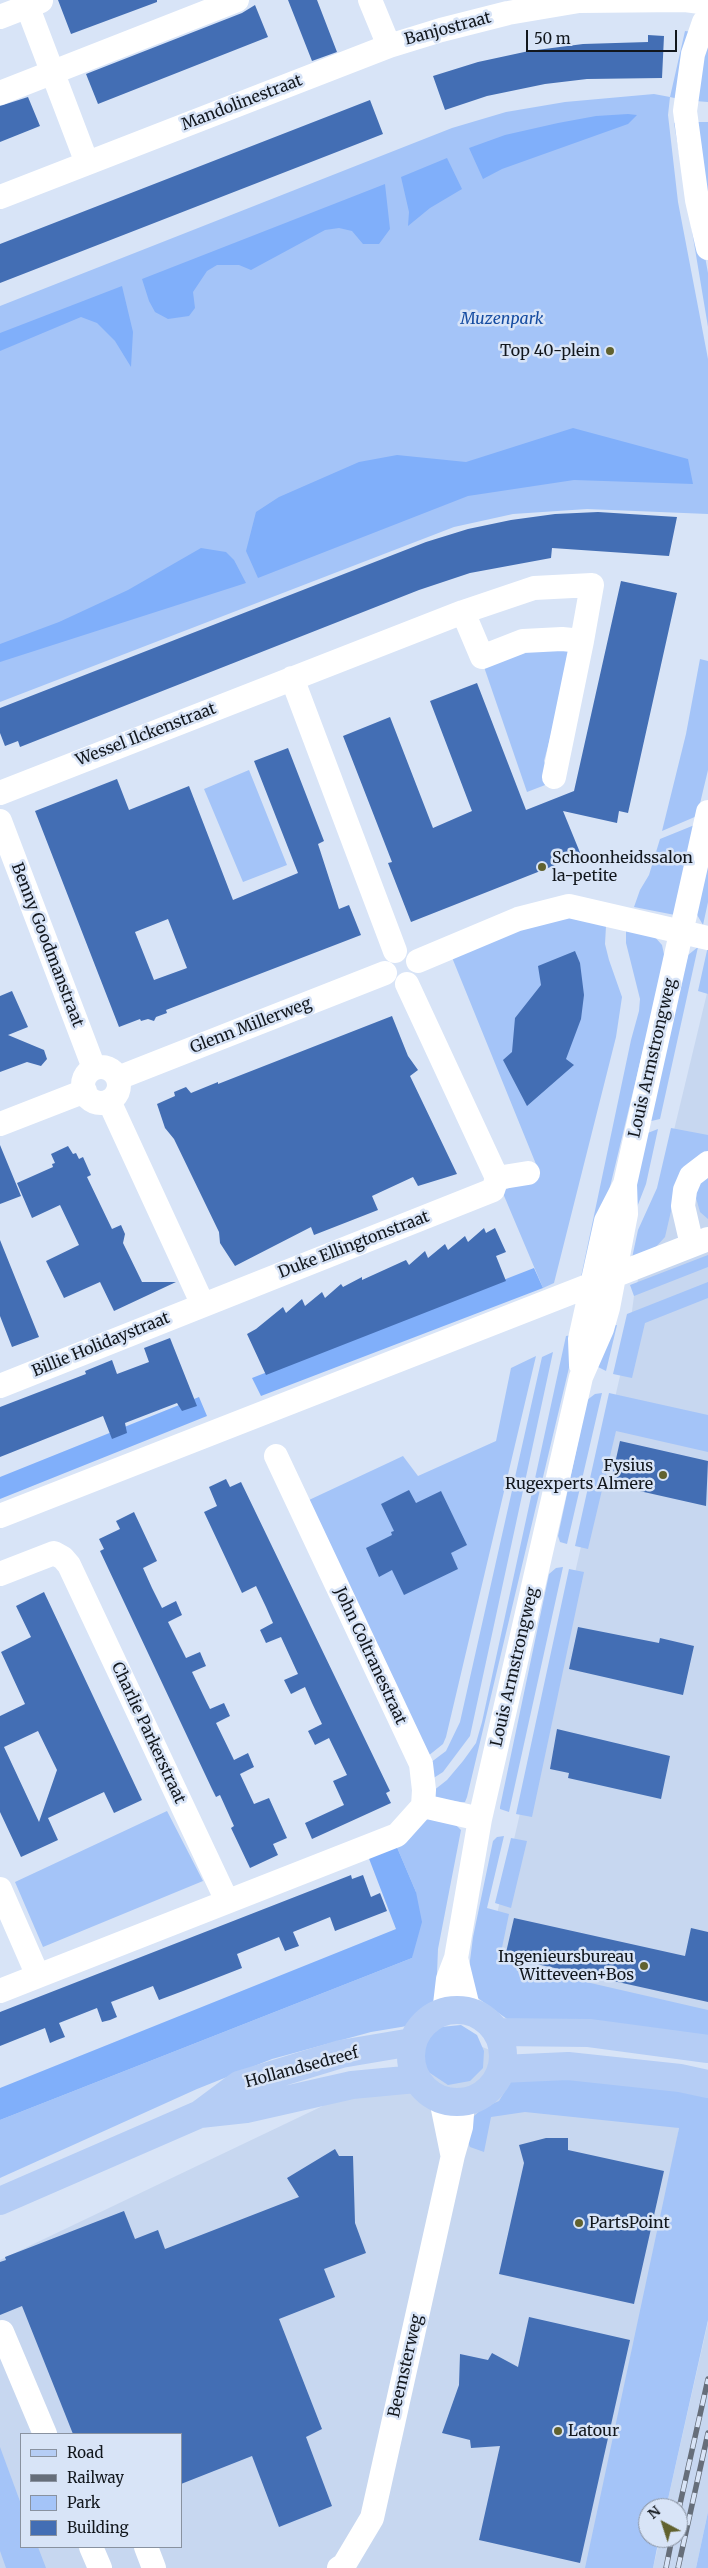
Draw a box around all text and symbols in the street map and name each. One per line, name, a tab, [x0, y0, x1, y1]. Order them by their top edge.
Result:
street label: Banjostraat	[403, 8, 493, 50]
scale bar	[528, 20, 679, 52]
text: 50 m	[534, 29, 571, 48]
street label: Mandolinestraat	[179, 71, 305, 135]
park label: Muzenpark	[460, 309, 544, 329]
place label: Top 40-plein	[500, 341, 600, 361]
marker: Top 40-plein	[604, 345, 616, 357]
street label: Wessel Ilckenstraat	[73, 699, 219, 771]
place label: Schoonheidssalon la-petite	[552, 848, 693, 886]
street label: Benny Goodmanstraat	[7, 860, 87, 1030]
marker: Schoonheidssalon la-petite	[536, 861, 548, 873]
street label: Louis Armstrongweg	[625, 976, 681, 1140]
street label: Glenn Millerweg	[188, 994, 314, 1058]
street label: Duke Ellingtonstraat	[276, 1207, 432, 1283]
street label: Billie Holidaystraat	[29, 1309, 173, 1381]
place label: Fysius Rugexperts Almere	[505, 1456, 653, 1494]
marker: Fysius Rugexperts Almere	[657, 1469, 669, 1481]
street label: John Coltranestraat	[330, 1584, 410, 1728]
street label: Louis Armstrongweg	[487, 1585, 543, 1749]
street label: Charlie Parkerstraat	[107, 1659, 189, 1807]
place label: Ingenieursbureau Witteveen+Bos	[498, 1947, 634, 1985]
marker: Ingenieursbureau Witteveen+Bos	[638, 1960, 650, 1972]
street label: Hollandsedreef	[243, 2044, 361, 2092]
place label: PartsPoint	[589, 2213, 670, 2233]
marker: PartsPoint	[573, 2217, 585, 2229]
street label: Beemsterweg	[385, 2313, 427, 2419]
place label: Latour	[568, 2421, 619, 2441]
marker: Latour	[552, 2425, 564, 2437]
legend	[20, 2433, 182, 2548]
text: Road	[67, 2443, 103, 2462]
text: Railway	[67, 2468, 124, 2487]
text: Park	[67, 2493, 100, 2512]
north arrow	[638, 2498, 688, 2548]
text: N	[644, 2502, 664, 2523]
text: Building	[67, 2518, 129, 2537]

